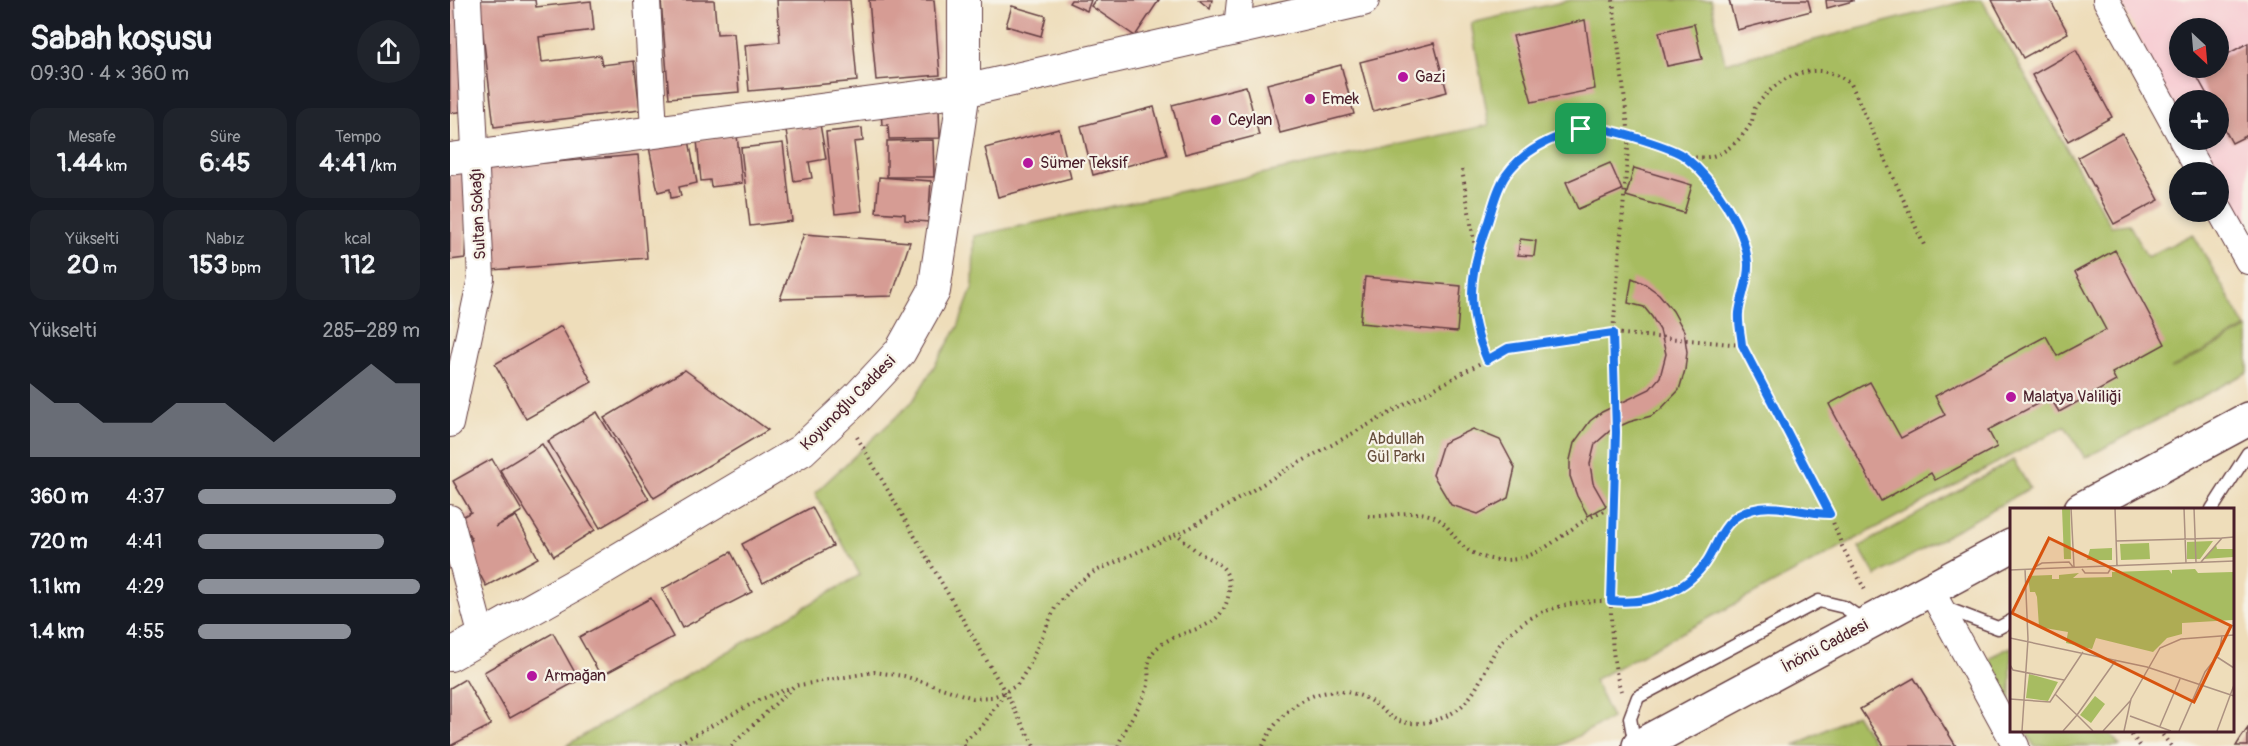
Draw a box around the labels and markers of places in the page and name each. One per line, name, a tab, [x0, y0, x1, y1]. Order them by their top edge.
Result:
place label: Gazi	[1415, 67, 1445, 87]
marker: Gazi	[1396, 70, 1410, 84]
place label: Emek	[1322, 89, 1359, 109]
marker: Emek	[1303, 92, 1317, 106]
pin	[1555, 103, 1606, 154]
place label: Ceylan	[1228, 110, 1272, 130]
marker: Ceylan	[1209, 113, 1223, 127]
place label: Sümer Teksif	[1040, 153, 1129, 173]
marker: Sümer Teksif	[1021, 156, 1035, 170]
place label: Malatya Valiliği	[2023, 387, 2121, 407]
marker: Malatya Valiliği	[2004, 390, 2018, 404]
place label: Armağan	[544, 666, 606, 686]
marker: Armağan	[525, 669, 539, 683]

